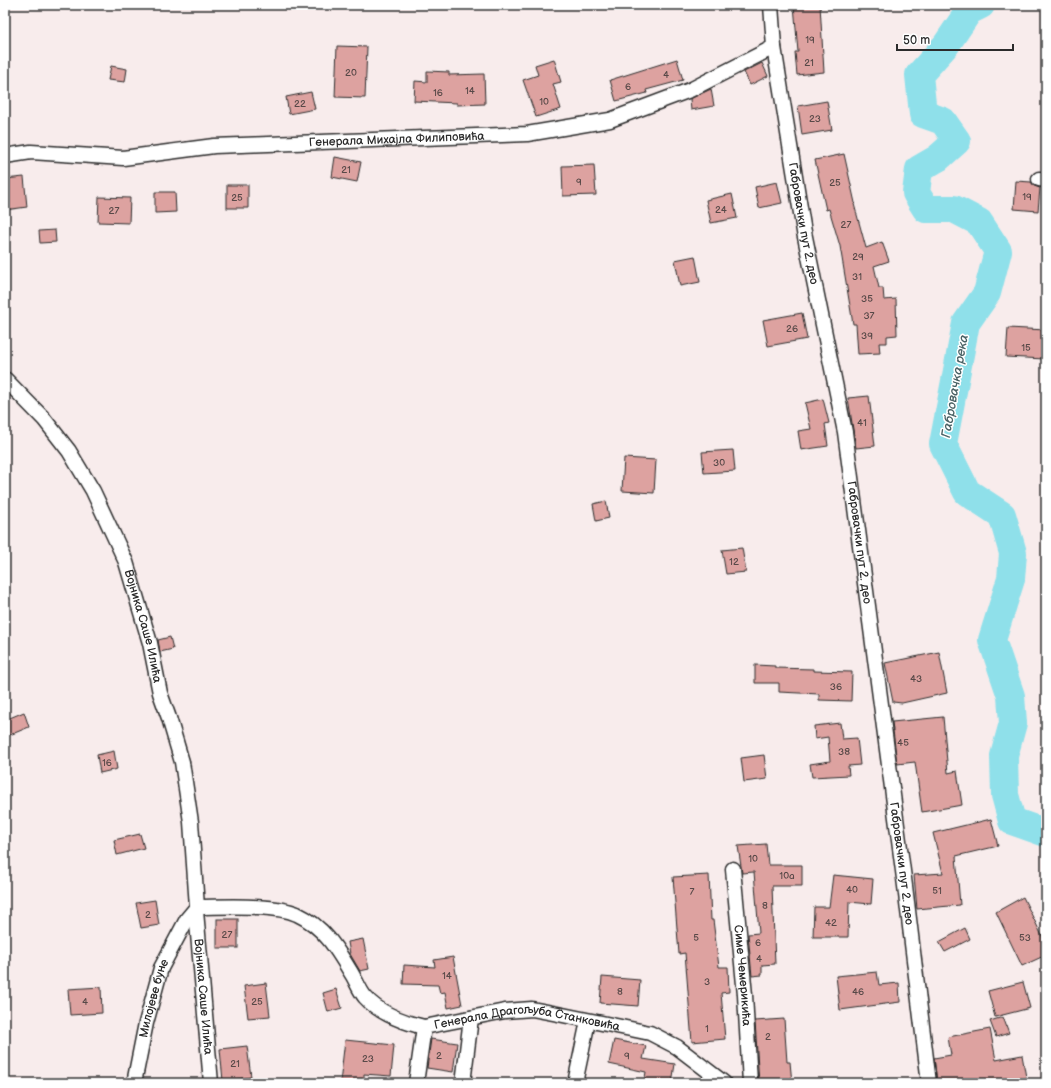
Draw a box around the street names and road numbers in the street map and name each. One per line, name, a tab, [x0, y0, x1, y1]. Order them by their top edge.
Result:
street label: Генерала Михајла Филиповића	[308, 129, 485, 150]
street label: Габровачки пут 2. део	[785, 161, 822, 286]
street label: Габровачки пут 2. део	[844, 480, 875, 605]
street label: Војника Саше Илића	[121, 568, 165, 684]
street label: Габровачки пут 2. део	[886, 801, 917, 926]
street label: Симе Чемерикића	[730, 924, 754, 1027]
street label: Војника Саше Илића	[190, 938, 216, 1055]
street label: Милојеве буне	[136, 956, 173, 1039]
street label: Генерала Драгољуба Станковића	[433, 1002, 621, 1035]

